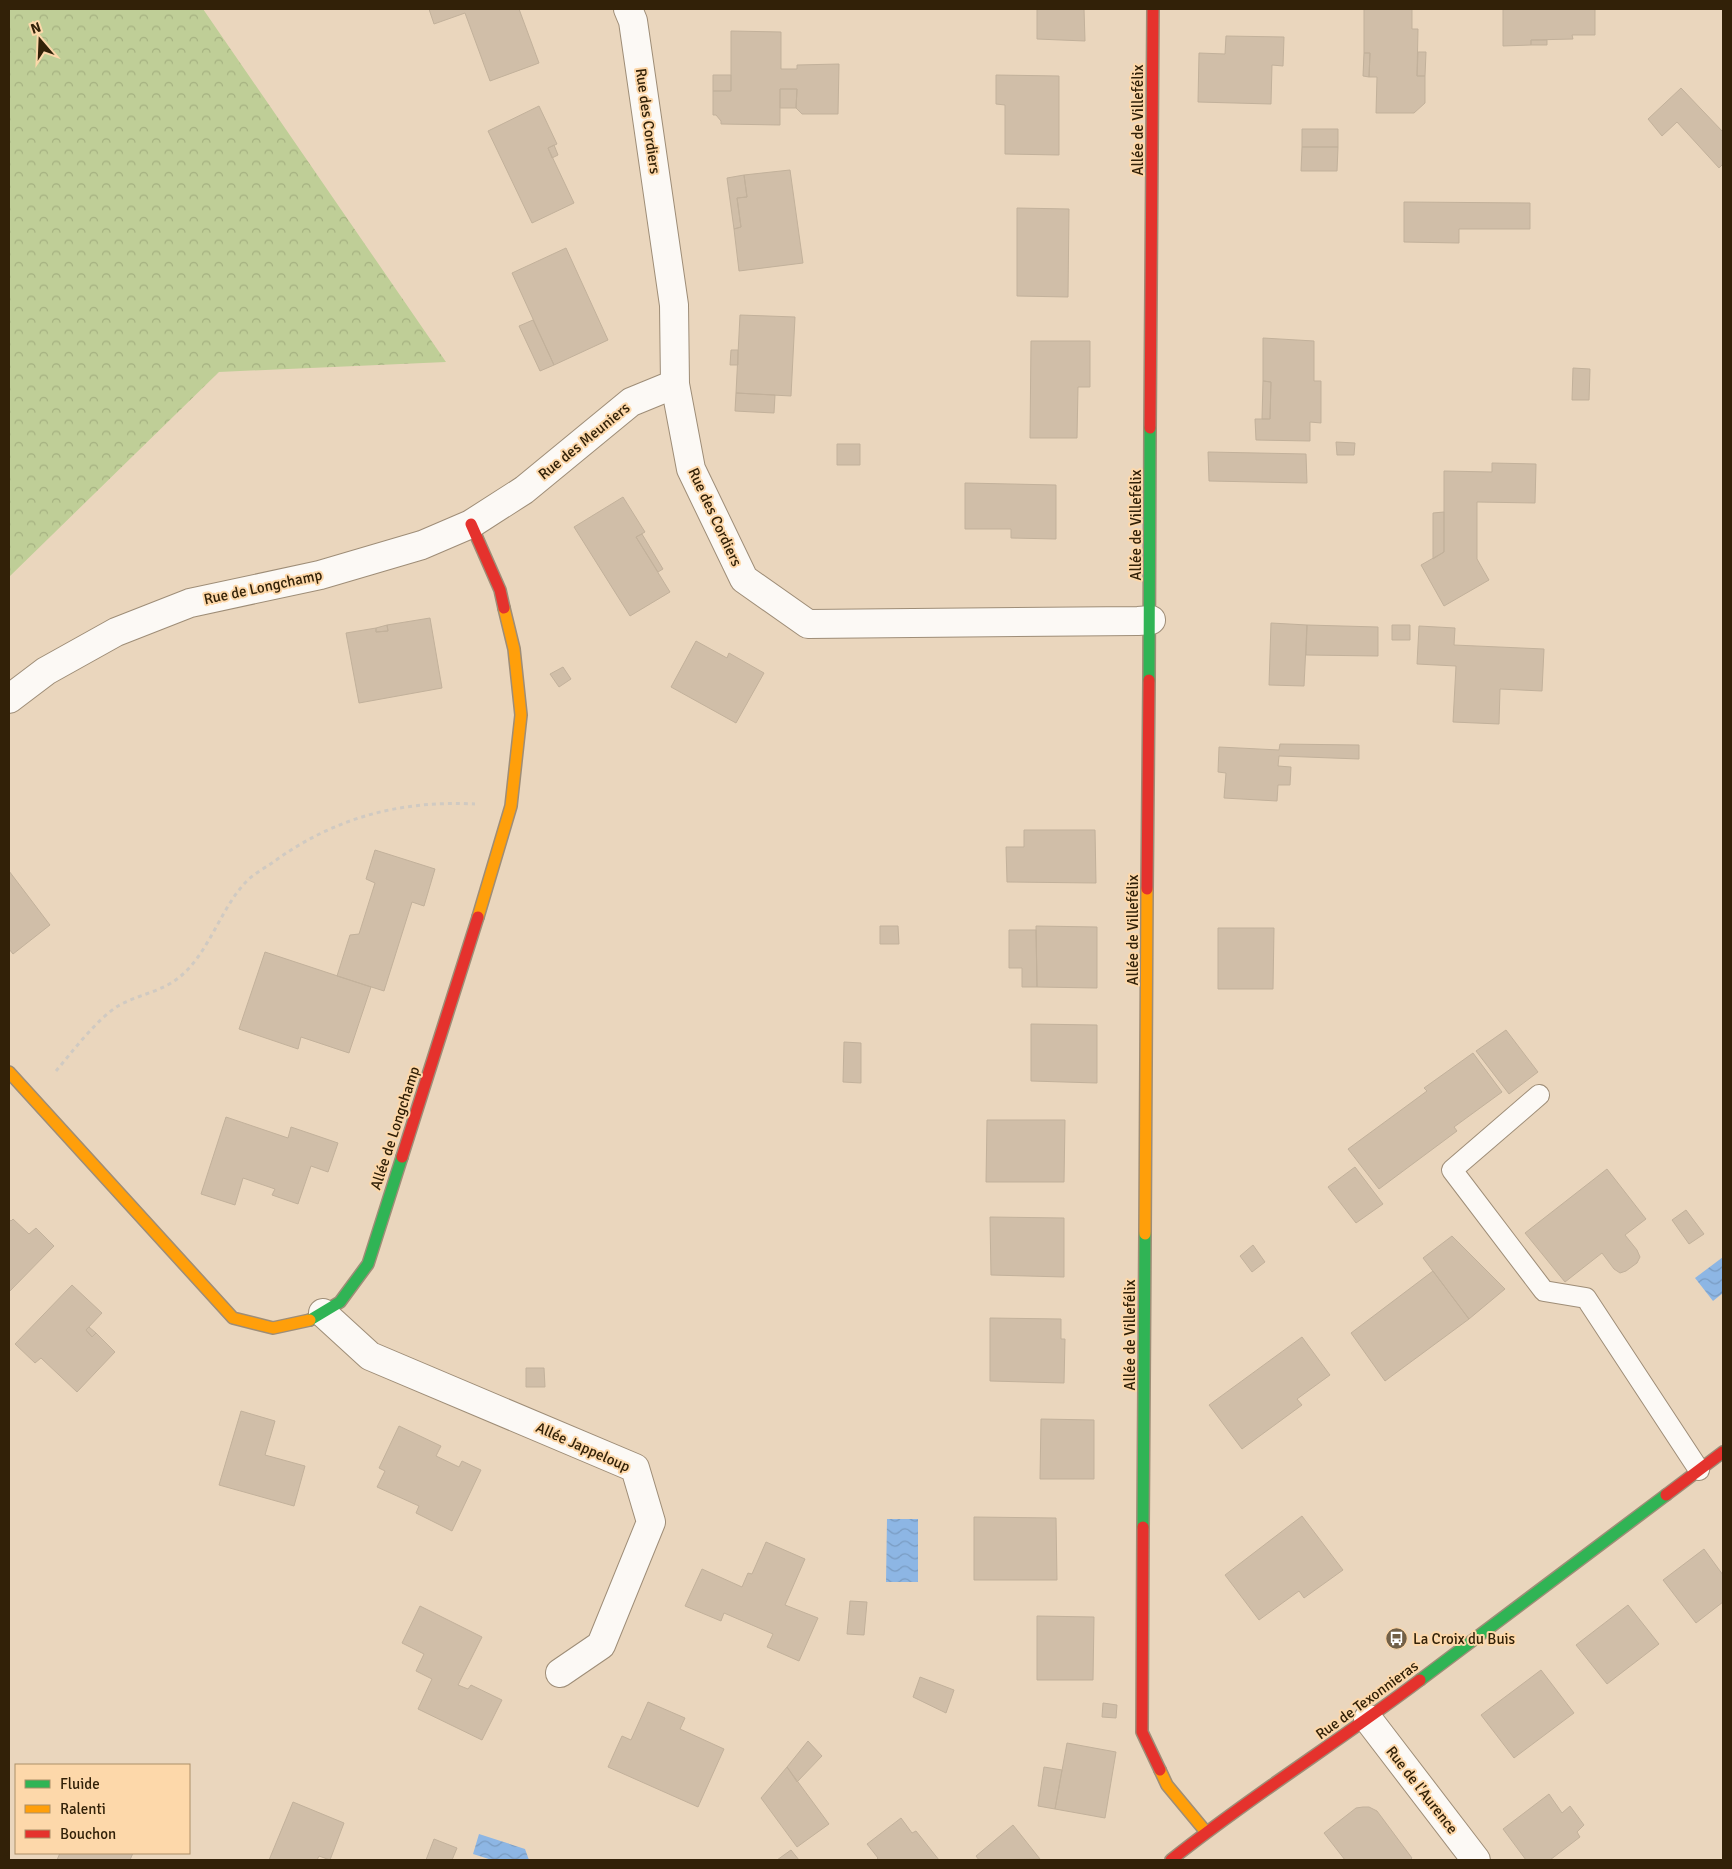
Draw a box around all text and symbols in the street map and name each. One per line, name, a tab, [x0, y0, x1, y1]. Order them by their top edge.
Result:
north arrow	[15, 15, 65, 65]
text: N	[29, 19, 43, 38]
street label: Allée de Villefélix	[1129, 64, 1147, 175]
street label: Rue des Cordiers	[632, 67, 664, 175]
street label: Rue des Meuniers	[535, 398, 634, 483]
street label: Rue des Cordiers	[684, 465, 746, 570]
street label: Allée de Villefélix	[1127, 469, 1145, 580]
street label: Rue de Longchamp	[202, 566, 324, 608]
street label: Allée de Villefélix	[1124, 874, 1142, 985]
street label: Allée de Longchamp	[367, 1064, 423, 1192]
street label: Allée de Villefélix	[1121, 1279, 1139, 1390]
street label: Allée Jappeloup	[533, 1418, 633, 1476]
bus stop icon: La Croix du Buis	[1385, 1627, 1409, 1651]
place label: La Croix du Buis	[1413, 1630, 1516, 1648]
street label: Rue de Texonnieras	[1312, 1657, 1422, 1743]
street label: Rue de l'Aurence	[1382, 1743, 1462, 1837]
legend	[15, 1764, 190, 1854]
text: Fluide	[60, 1775, 100, 1793]
text: Ralenti	[60, 1800, 106, 1818]
text: Bouchon	[60, 1825, 116, 1843]

